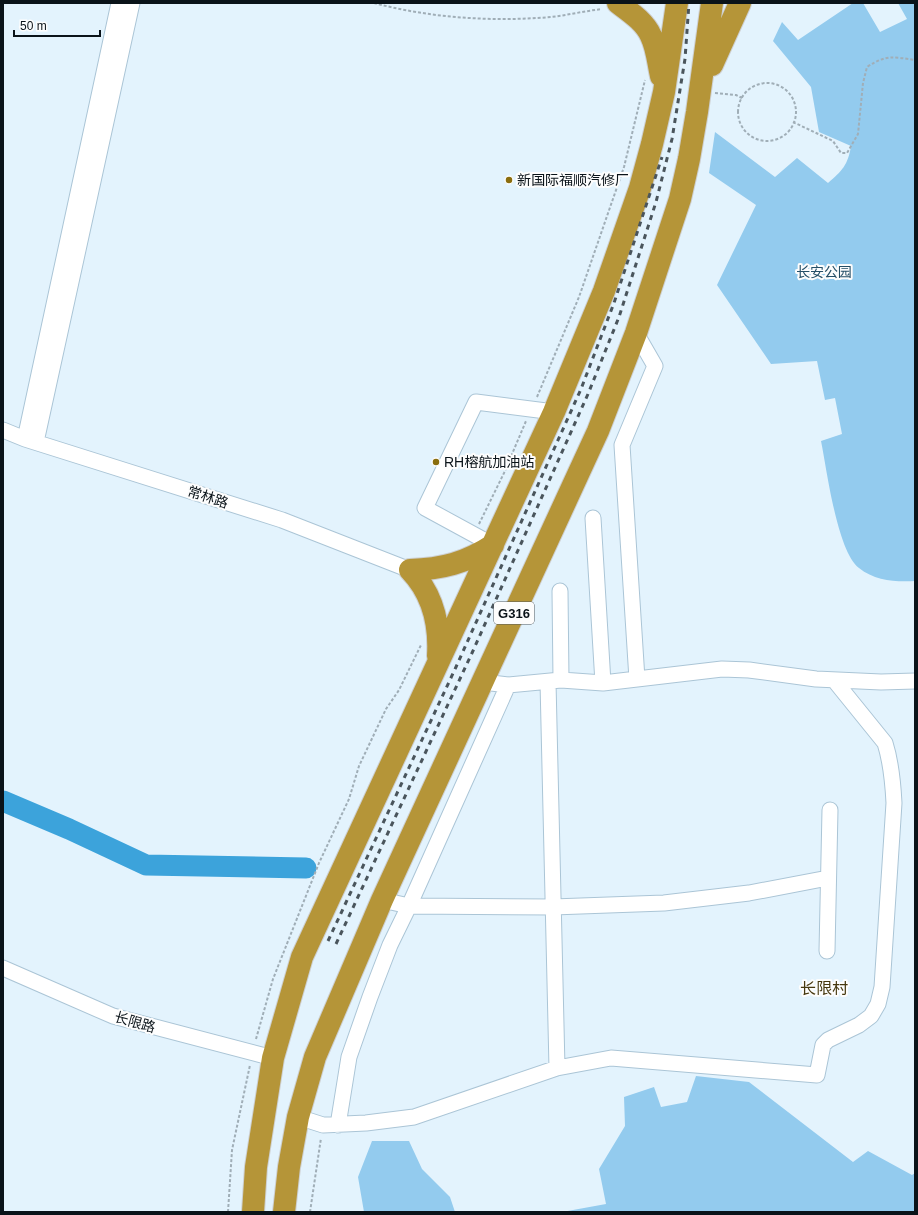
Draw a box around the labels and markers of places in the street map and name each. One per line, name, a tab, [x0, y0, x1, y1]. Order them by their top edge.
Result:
place label: 新国际福顺汽修厂	[517, 172, 629, 188]
marker: 新国际福顺汽修厂	[504, 175, 514, 185]
place label: RH榕航加油站	[444, 454, 534, 470]
marker: RH榕航加油站	[431, 457, 441, 467]

